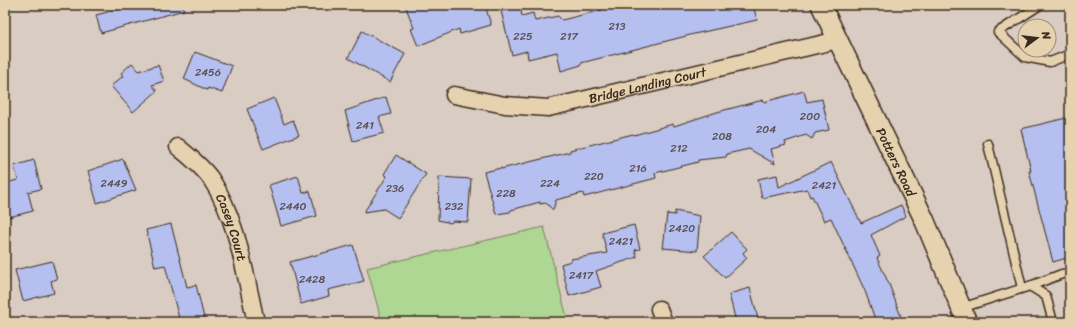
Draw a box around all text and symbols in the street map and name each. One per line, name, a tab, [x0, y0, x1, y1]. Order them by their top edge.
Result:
house number: 213	[608, 17, 626, 36]
north arrow	[1017, 18, 1057, 58]
house number: 225	[513, 27, 533, 46]
house number: 217	[560, 27, 578, 46]
text: N	[1036, 28, 1056, 42]
street label: Bridge Landing Court	[586, 60, 709, 110]
house number: 2456	[195, 63, 221, 82]
house number: 200	[800, 107, 820, 126]
house number: 241	[356, 116, 374, 135]
house number: 204	[756, 120, 776, 139]
street label: Potters Road	[870, 123, 923, 202]
house number: 208	[712, 127, 732, 146]
house number: 212	[670, 139, 688, 158]
house number: 216	[629, 159, 647, 178]
house number: 220	[584, 167, 604, 186]
house number: 2449	[101, 174, 128, 193]
house number: 224	[540, 174, 560, 193]
house number: 2421	[812, 176, 836, 195]
house number: 236	[386, 179, 404, 198]
house number: 228	[496, 184, 516, 203]
street label: Casey Court	[209, 190, 253, 264]
house number: 2440	[279, 197, 307, 216]
house number: 232	[445, 197, 464, 216]
house number: 2420	[669, 219, 695, 238]
house number: 2421	[609, 232, 633, 251]
house number: 2417	[569, 266, 594, 285]
house number: 2428	[299, 270, 325, 289]

